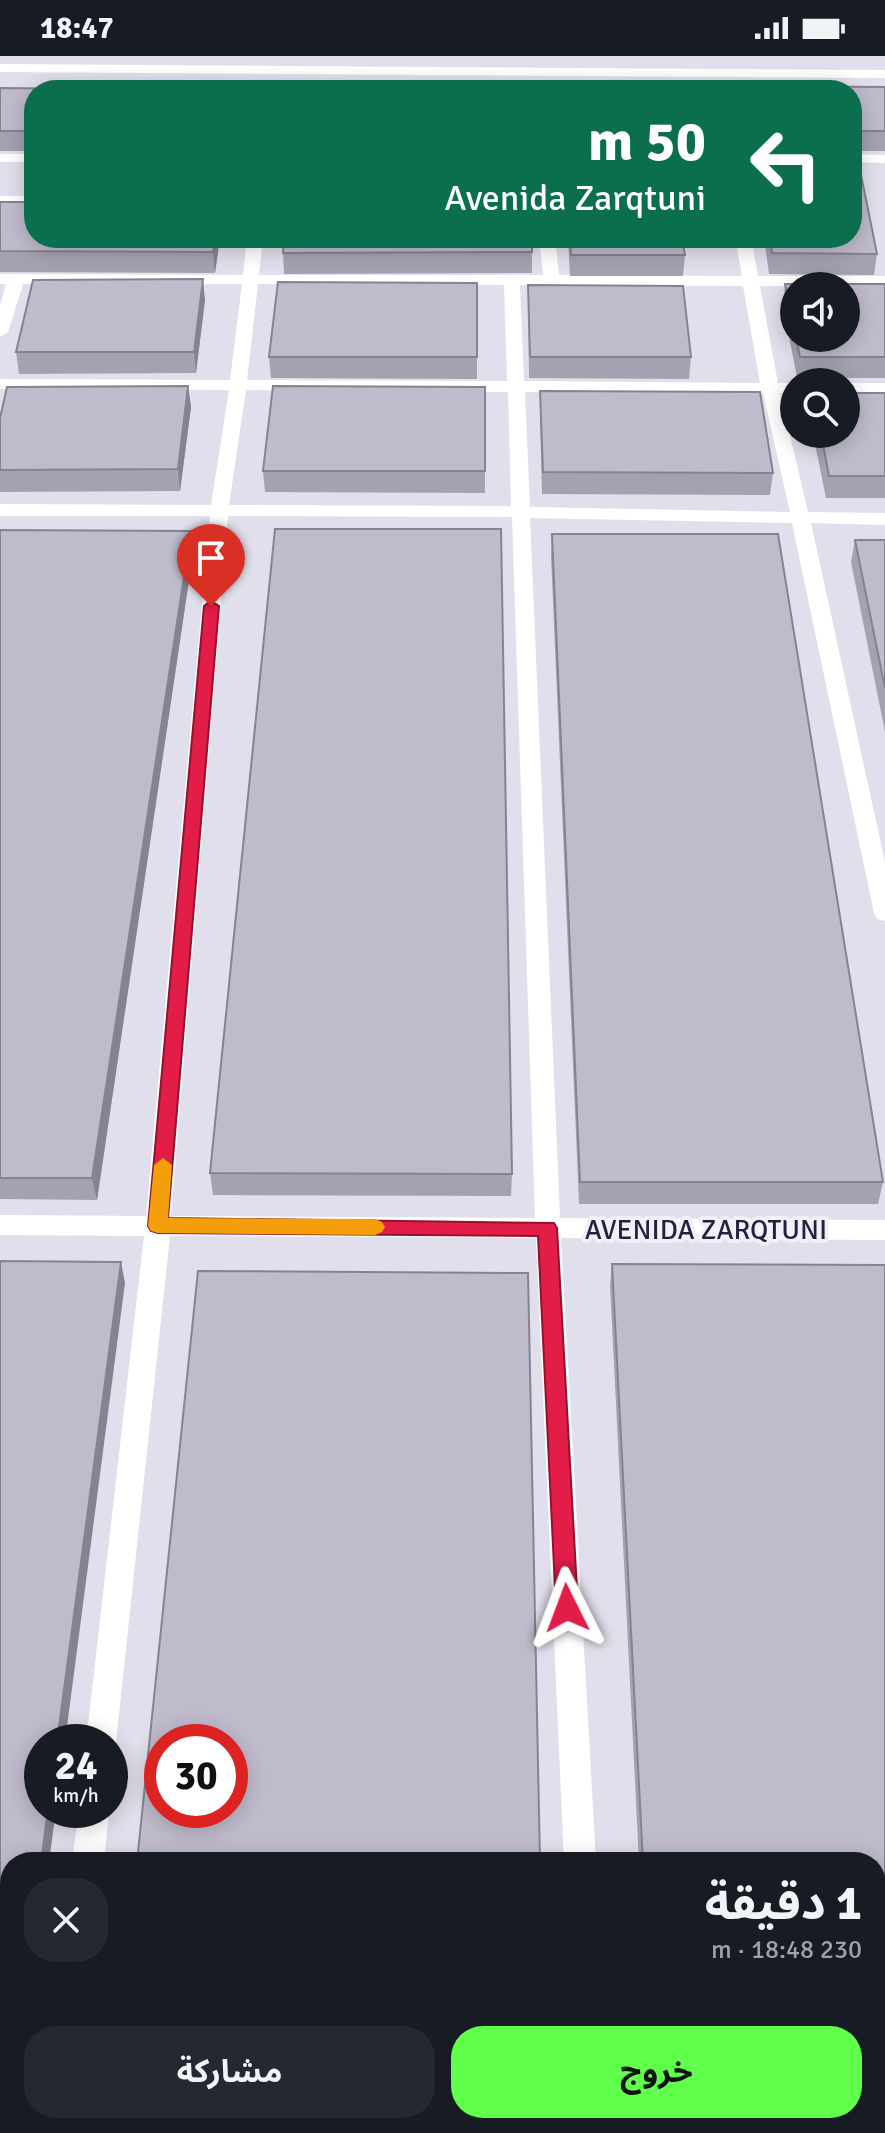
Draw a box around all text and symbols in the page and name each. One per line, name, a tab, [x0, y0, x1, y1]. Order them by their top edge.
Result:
text: 18:47	[40, 10, 114, 47]
text: 50 m	[588, 107, 706, 176]
icon: left	[734, 112, 838, 216]
text: Avenida Zarqtuni	[444, 176, 706, 221]
map controls	[780, 272, 860, 448]
button: sound	[780, 272, 860, 352]
button: search	[780, 368, 860, 448]
pin	[177, 524, 245, 606]
icon: arrive	[189, 536, 233, 580]
street label: AVENIDA ZARQTUNI	[585, 1213, 827, 1247]
position arrow	[525, 1566, 609, 1650]
speed limit sign: 30	[144, 1724, 248, 1828]
text: 24	[54, 1741, 98, 1791]
text: km/h	[53, 1783, 99, 1808]
text: 1 دقيقة	[705, 1874, 862, 1933]
button: close	[24, 1878, 108, 1962]
text: 230 m · 18:48	[711, 1934, 862, 1966]
button: مشاركة	[24, 2026, 435, 2118]
button: خروج	[451, 2026, 862, 2118]

